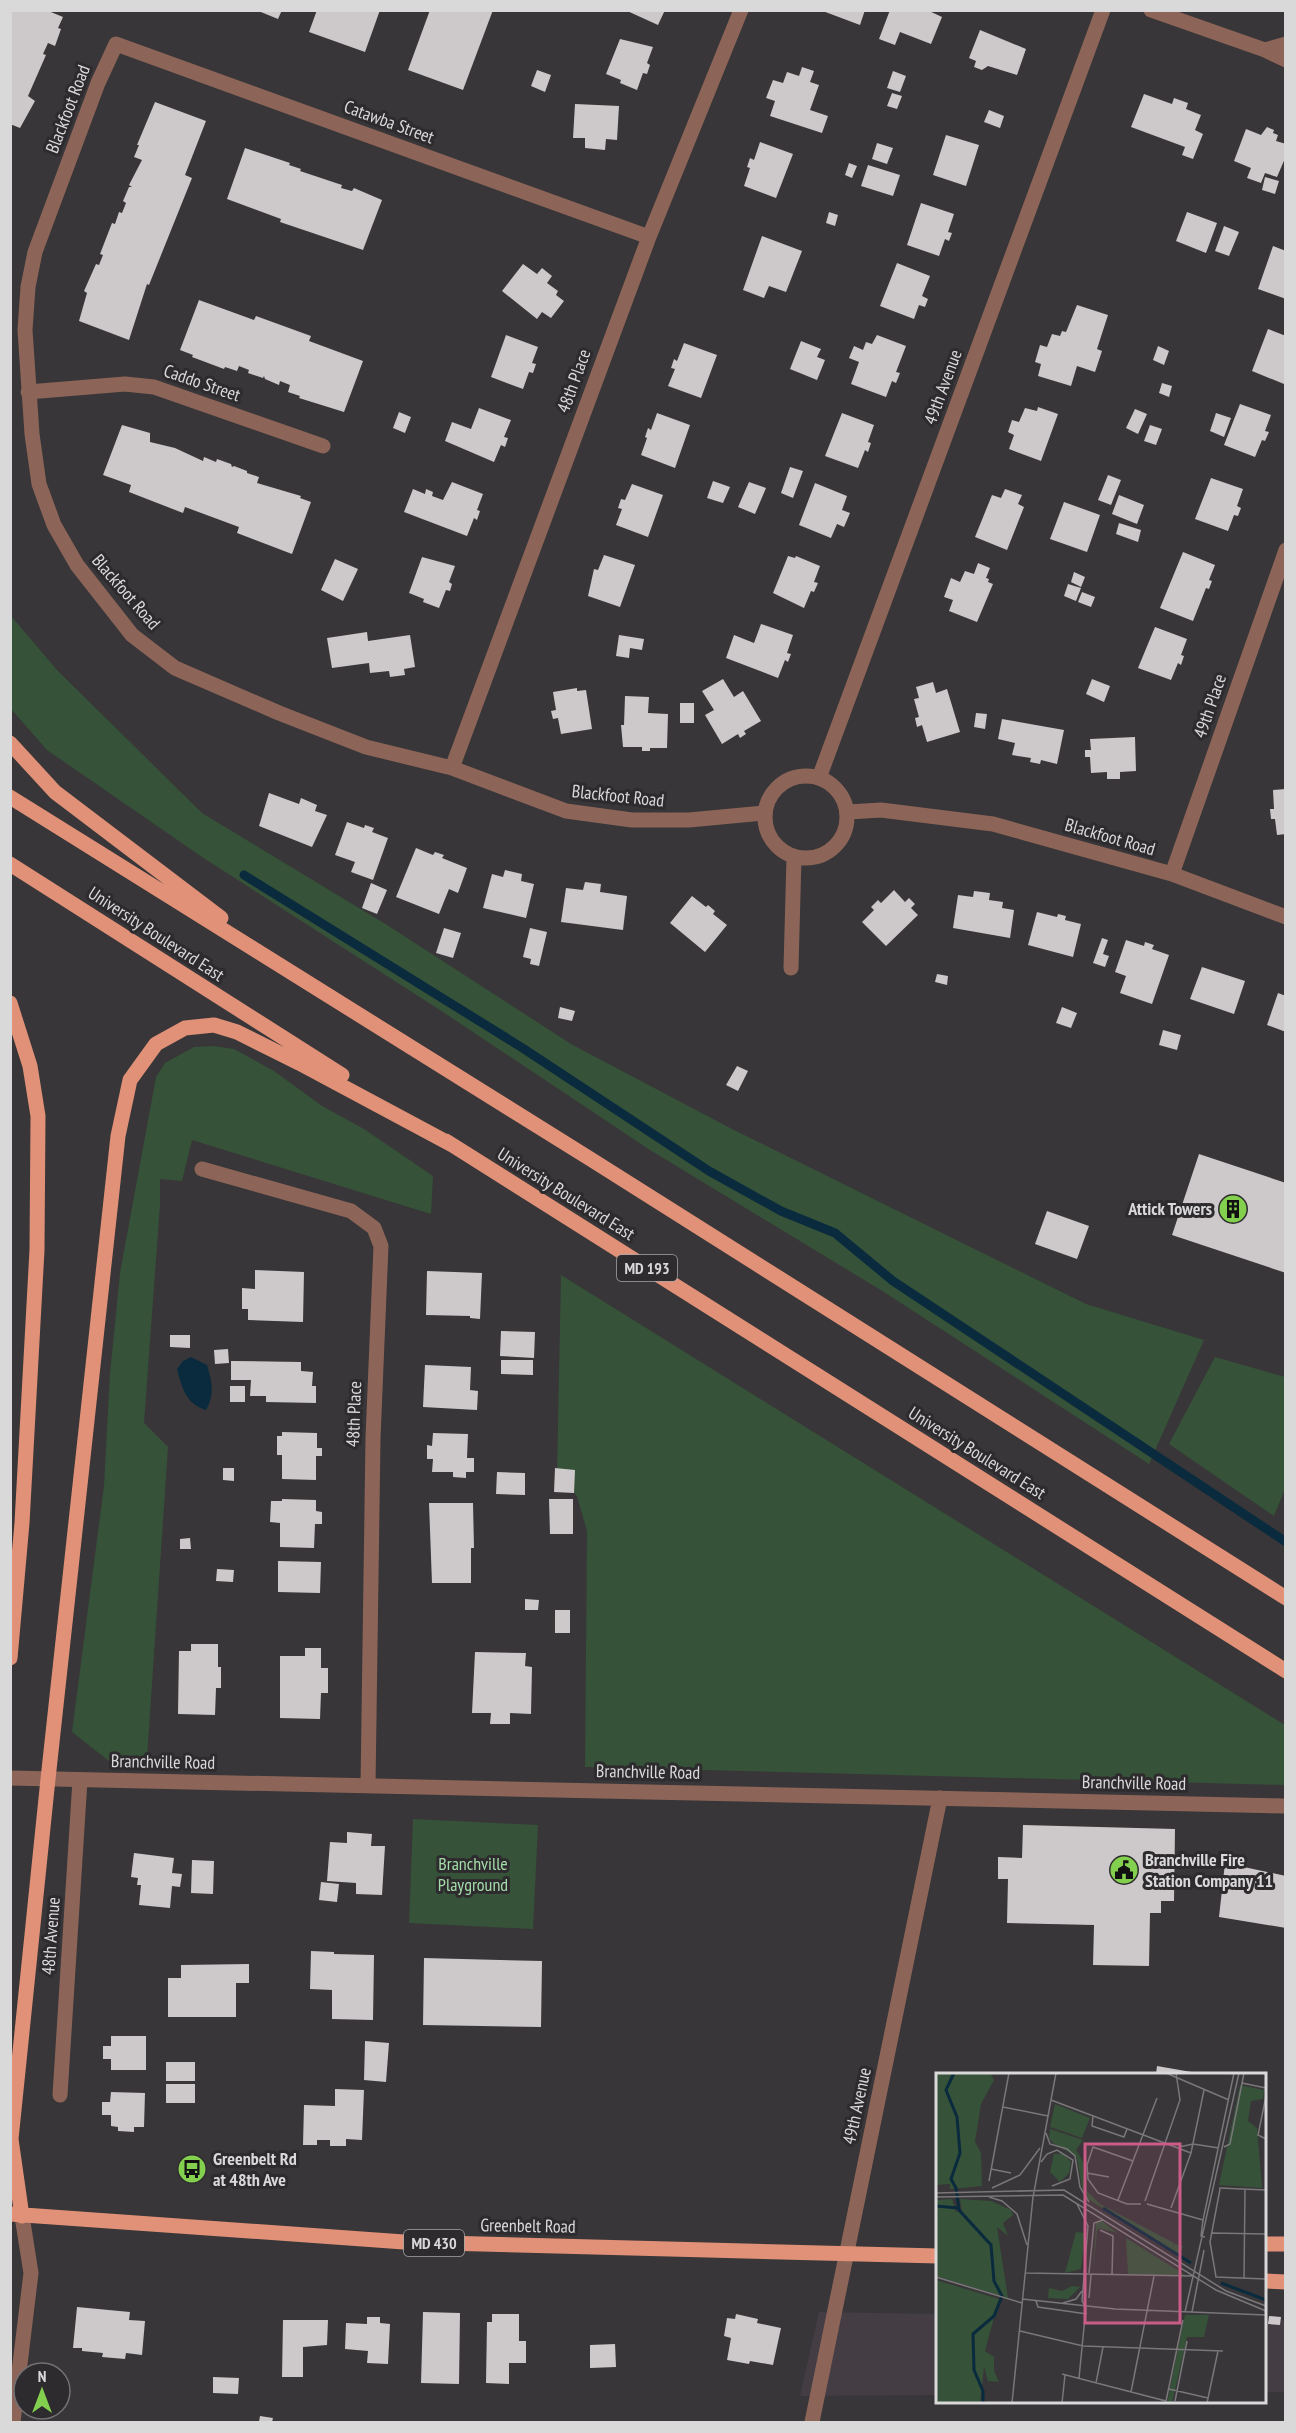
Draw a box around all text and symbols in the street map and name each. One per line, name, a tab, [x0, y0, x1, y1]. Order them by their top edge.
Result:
street label: Blackfoot Road	[40, 61, 95, 156]
street label: Catawba Street	[341, 95, 437, 148]
street label: 48th Place	[551, 346, 596, 416]
street label: 49th Avenue	[918, 346, 967, 427]
street label: Caddo Street	[161, 359, 244, 406]
street label: Blackfoot Road	[87, 549, 165, 634]
street label: 49th Place	[1188, 671, 1231, 741]
street label: Blackfoot Road	[571, 779, 665, 812]
street label: Blackfoot Road	[1062, 813, 1158, 860]
street label: University Boulevard East	[84, 881, 229, 986]
street label: University Boulevard East	[493, 1142, 639, 1245]
building icon: Attick Towers	[1217, 1193, 1249, 1225]
place label: Attick Towers	[1127, 1197, 1212, 1220]
road number: MD 193	[617, 1255, 677, 1281]
street label: 48th Place	[341, 1381, 366, 1447]
street label: University Boulevard East	[904, 1401, 1050, 1504]
street label: Branchville Road	[111, 1749, 215, 1774]
street label: Branchville Road	[596, 1759, 700, 1784]
street label: Branchville Road	[1082, 1770, 1186, 1795]
place label: Branchville Fire Station Company 11	[1145, 1848, 1273, 1892]
park label: Branchville Playground	[438, 1852, 508, 1896]
public building icon: Branchville Fire Station Company 11	[1108, 1854, 1140, 1886]
street label: 48th Avenue	[36, 1896, 65, 1976]
street label: 49th Avenue	[837, 2065, 876, 2146]
inset map	[936, 2073, 1266, 2403]
place label: Greenbelt Rd at 48th Ave	[213, 2147, 297, 2191]
bus stop icon: Greenbelt Rd at 48th Ave	[176, 2153, 208, 2185]
street label: Greenbelt Road	[480, 2213, 576, 2238]
road number: MD 430	[404, 2230, 464, 2256]
north arrow	[12, 2361, 72, 2421]
text: N	[38, 2366, 46, 2386]

